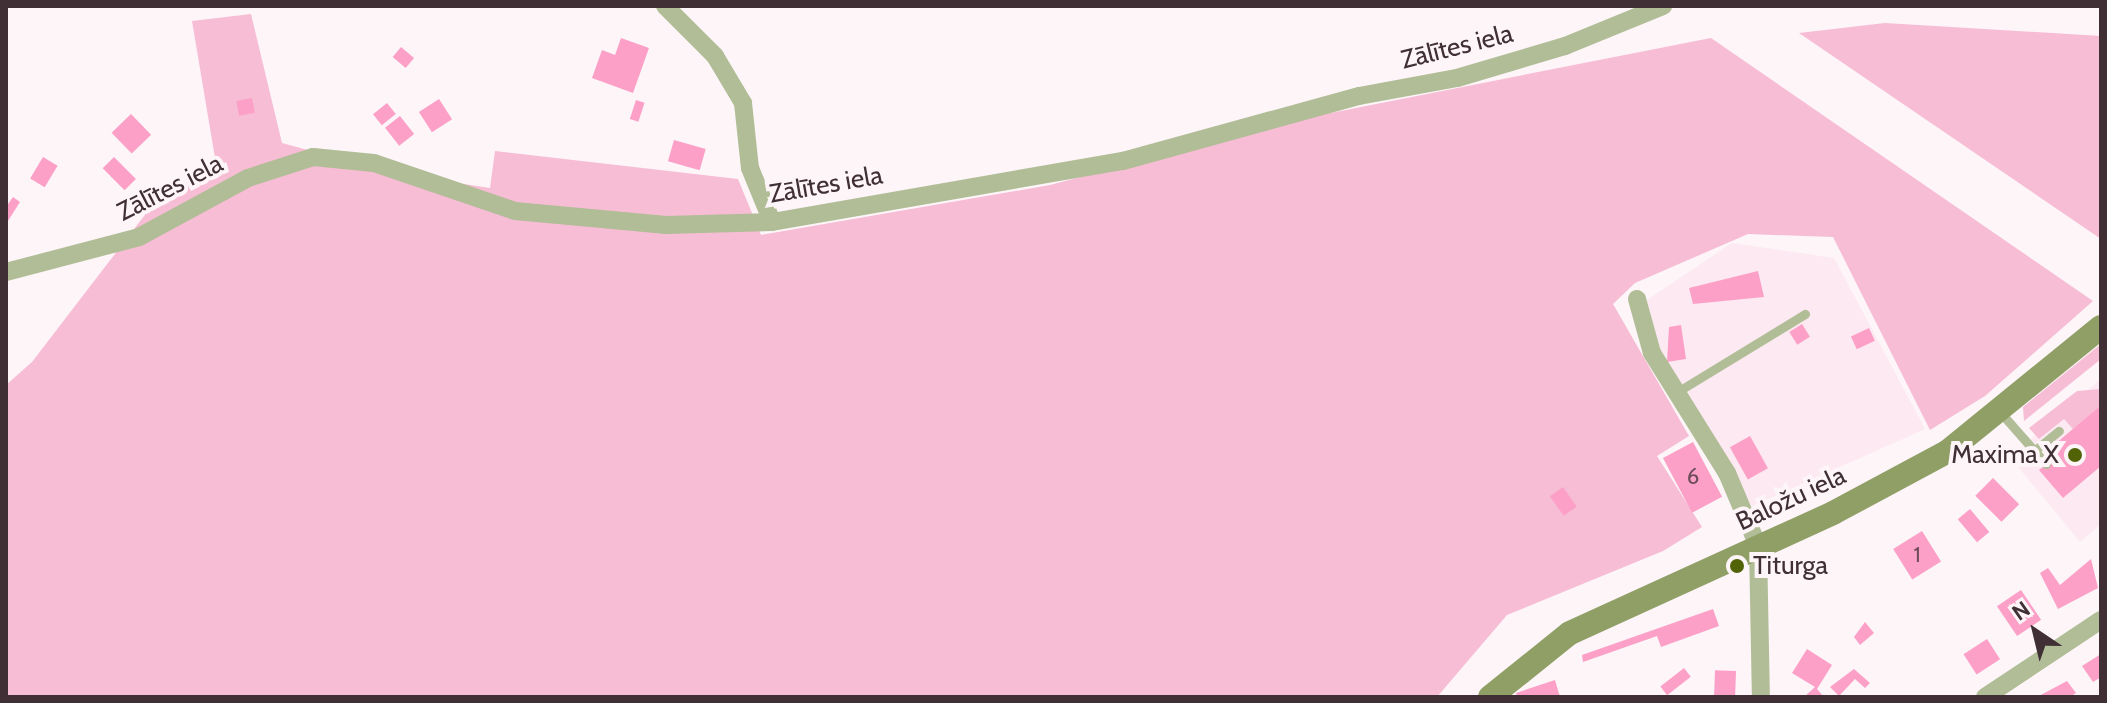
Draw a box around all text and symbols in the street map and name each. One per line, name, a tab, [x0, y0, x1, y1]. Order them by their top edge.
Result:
street label: Zālītes iela	[1398, 18, 1516, 76]
street label: Zālītes iela	[112, 148, 228, 228]
street label: Zālītes iela	[767, 160, 885, 210]
place label: Maxima X	[1951, 439, 2059, 471]
marker: Maxima X	[2066, 446, 2084, 464]
street label: Baložu iela	[1731, 460, 1851, 538]
house number: 6	[1687, 464, 1699, 490]
house number: 1	[1913, 542, 1921, 568]
place label: Titurga	[1753, 550, 1828, 582]
marker: Titurga	[1728, 557, 1746, 575]
north arrow	[1995, 591, 2075, 671]
text: N	[2007, 595, 2035, 626]

